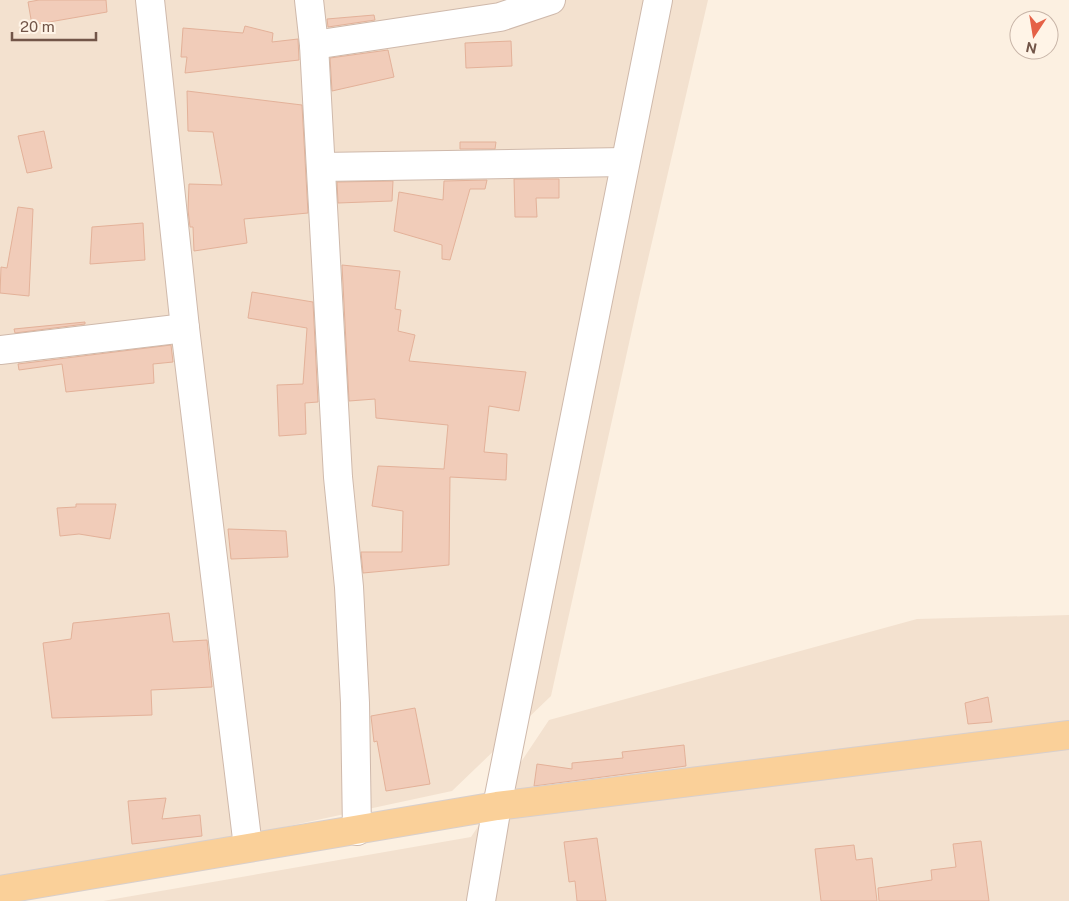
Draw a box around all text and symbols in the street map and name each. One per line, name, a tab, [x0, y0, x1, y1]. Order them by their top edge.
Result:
scale bar	[12, 10, 96, 42]
north arrow	[1009, 10, 1059, 60]
text: 20 m	[20, 18, 55, 35]
text: N	[1024, 39, 1038, 57]

